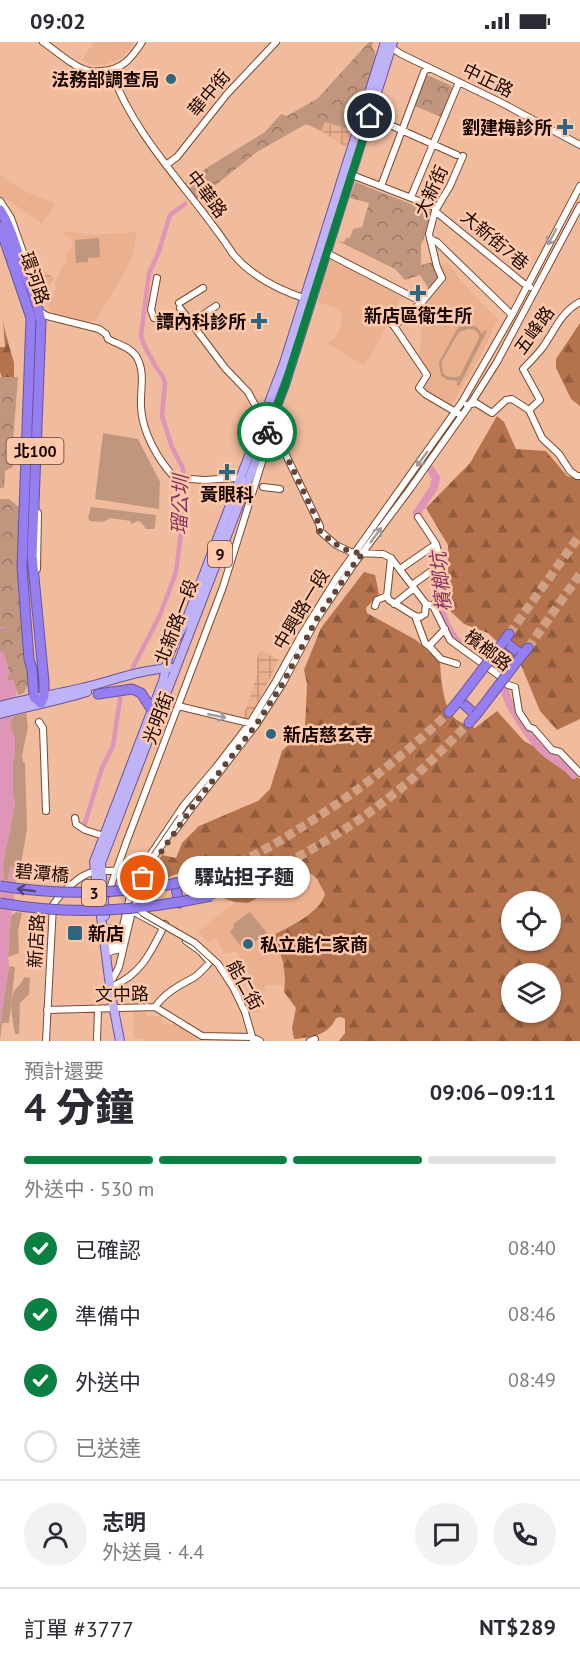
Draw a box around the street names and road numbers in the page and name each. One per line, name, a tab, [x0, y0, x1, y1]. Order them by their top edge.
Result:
street label: 中正路	[459, 58, 517, 102]
street label: 華中街	[183, 65, 235, 121]
street label: 大新街	[409, 162, 453, 220]
street label: 中華路	[182, 166, 232, 222]
street label: 大新街7巷	[456, 205, 534, 275]
street label: 環河路	[15, 249, 55, 307]
street label: 五峰路	[509, 301, 559, 359]
road number: 北100	[6, 438, 63, 464]
road number: 9	[208, 541, 232, 567]
street label: 中興路一段	[268, 565, 334, 653]
street label: 北新路一段	[149, 576, 203, 668]
street label: 檳榔路	[460, 624, 516, 676]
street label: 光明街	[138, 689, 178, 747]
street label: 碧潭橋	[14, 859, 70, 887]
road number: 3	[82, 880, 106, 906]
street label: 新店路	[23, 913, 49, 969]
street label: 能仁街	[222, 956, 268, 1014]
street label: 文中路	[95, 982, 149, 1006]

